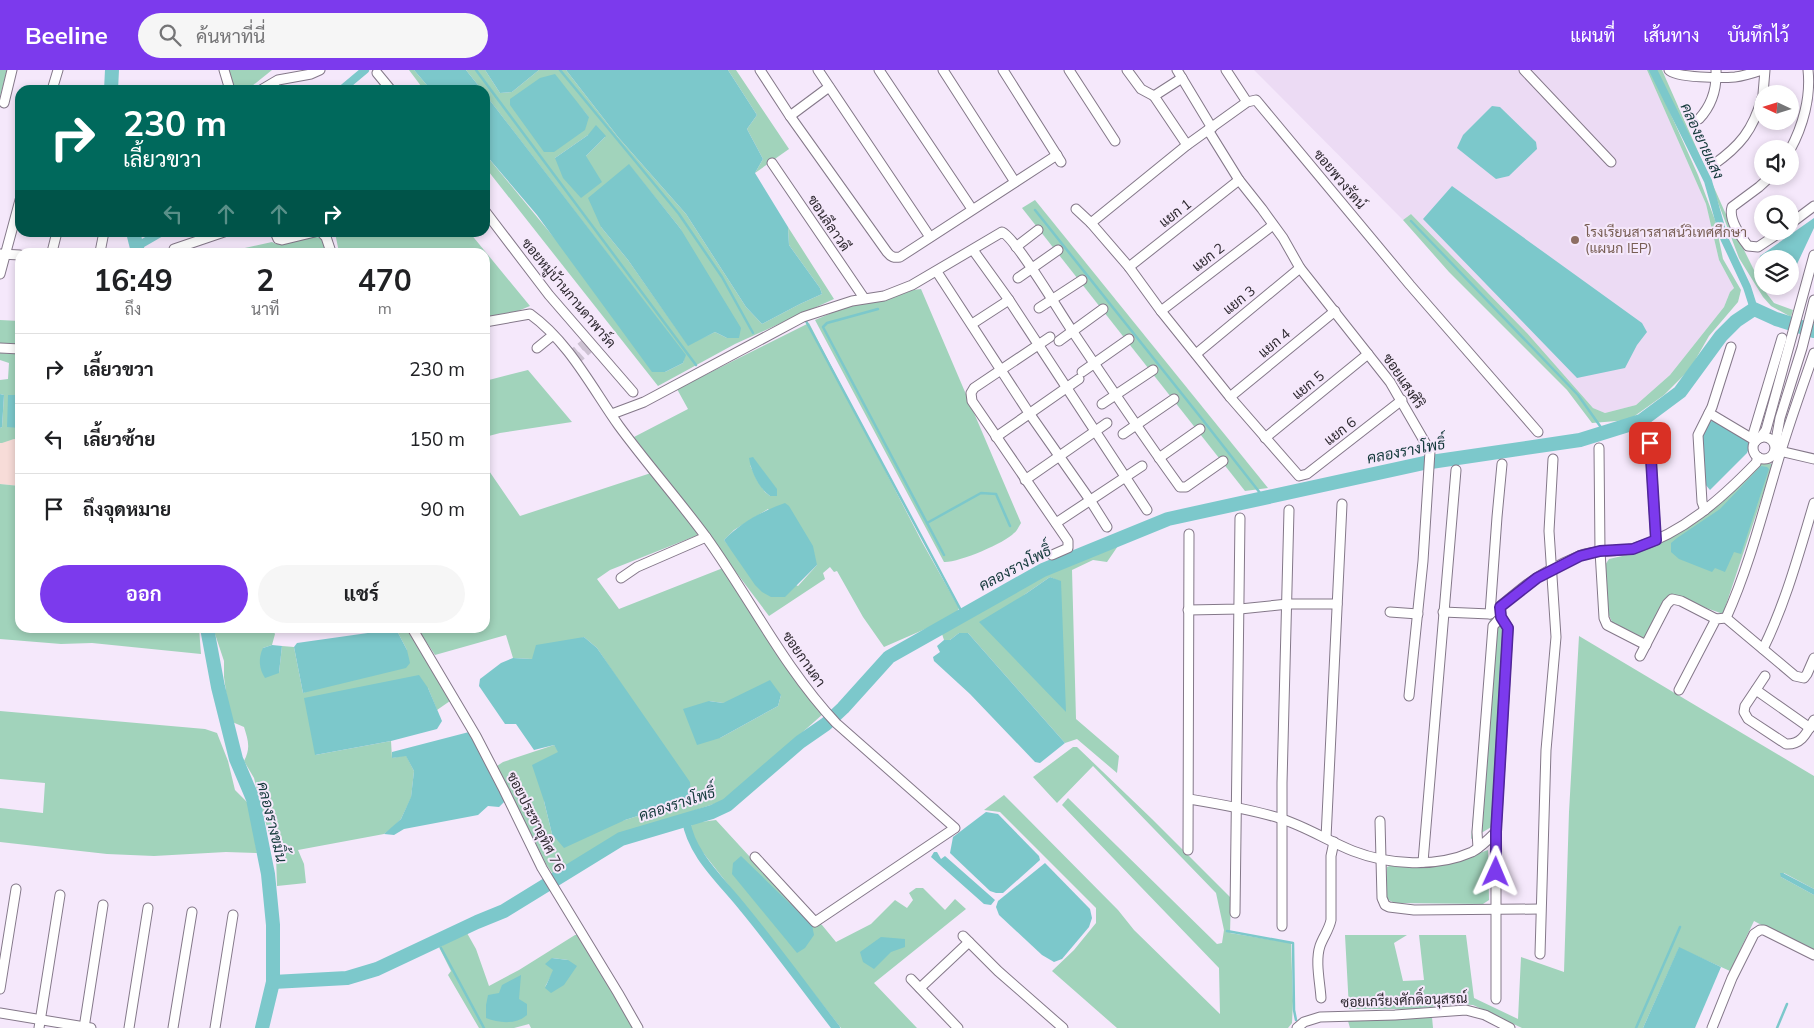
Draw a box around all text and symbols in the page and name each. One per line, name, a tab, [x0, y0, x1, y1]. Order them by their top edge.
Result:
search box	[138, 13, 488, 58]
text: Beeline	[25, 20, 108, 50]
icon: search	[156, 21, 184, 49]
text: ค้นหาที่นี่	[196, 24, 265, 48]
text: แผนที่	[1570, 24, 1615, 47]
text: เส้นทาง	[1643, 24, 1699, 47]
text: บันทึกไว้	[1727, 24, 1789, 47]
north arrow	[1754, 85, 1799, 130]
map controls	[1754, 85, 1799, 295]
water label: คลองยายแสง	[1677, 100, 1728, 182]
text: 230 m	[123, 101, 227, 145]
icon: right	[40, 105, 105, 170]
button: sound	[1754, 140, 1799, 185]
text: เลี้ยวขวา	[123, 145, 201, 173]
street label: ซอยพวงรัตน์	[1310, 145, 1370, 213]
street label: ซอนลีลาวดี	[804, 191, 854, 255]
street label: แยก 1	[1155, 195, 1195, 231]
button: search	[1754, 195, 1799, 240]
icon: left	[159, 200, 187, 228]
icon: ahead	[212, 200, 240, 228]
icon: ahead	[265, 200, 293, 228]
icon: right	[318, 200, 346, 228]
place label: โรงเรียนสารสาสน์วิเทศศึกษา (แผนก IEP)	[1584, 223, 1747, 257]
street label: ซอยหมู่บ้านกานดาพาร์ค	[517, 234, 620, 352]
marker: โรงเรียนสารสาสน์วิเทศศึกษา (แผนก IEP)	[1569, 234, 1581, 246]
street label: แยก 2	[1188, 239, 1228, 275]
button: layers	[1754, 250, 1799, 295]
text: 16:49	[93, 261, 173, 299]
text: 2	[256, 261, 274, 299]
text: 470	[358, 261, 412, 299]
street label: แยก 3	[1219, 282, 1259, 318]
text: m	[378, 298, 392, 318]
text: ถึง	[125, 299, 141, 319]
text: นาที	[251, 299, 279, 319]
street label: แยก 4	[1254, 324, 1294, 362]
street label: ซอยแสงศิริ	[1379, 350, 1429, 412]
icon: right	[40, 355, 68, 383]
text: เลี้ยวขวา	[83, 357, 154, 381]
text: 230 m	[409, 357, 465, 381]
street label: แยก 5	[1288, 367, 1328, 403]
street label: แยก 6	[1320, 413, 1360, 449]
pin	[1629, 422, 1671, 464]
icon: left	[40, 425, 68, 453]
text: เลี้ยวซ้าย	[83, 427, 155, 451]
text: 150 m	[409, 427, 465, 451]
water label: คลองรางโพธิ์	[1364, 428, 1449, 467]
icon: arrive	[1636, 429, 1664, 457]
icon: arrive	[40, 495, 68, 523]
text: ถึงจุดหมาย	[83, 497, 171, 521]
text: 90 m	[421, 497, 465, 521]
water label: คลองรางโพธิ์	[973, 535, 1057, 595]
button: ออก	[40, 565, 248, 623]
button: แชร์	[258, 565, 465, 623]
street label: ซอยกานดา	[778, 628, 830, 690]
street label: ซอยประชาอุทิศ 76	[502, 769, 569, 875]
water label: คลองรางโพธิ์	[635, 776, 720, 825]
water label: คลองรางขมิ้น	[253, 779, 296, 865]
position arrow	[1469, 845, 1521, 897]
street label: ซอยเกรียงศักดิ์อนุสรณ์	[1340, 985, 1468, 1012]

